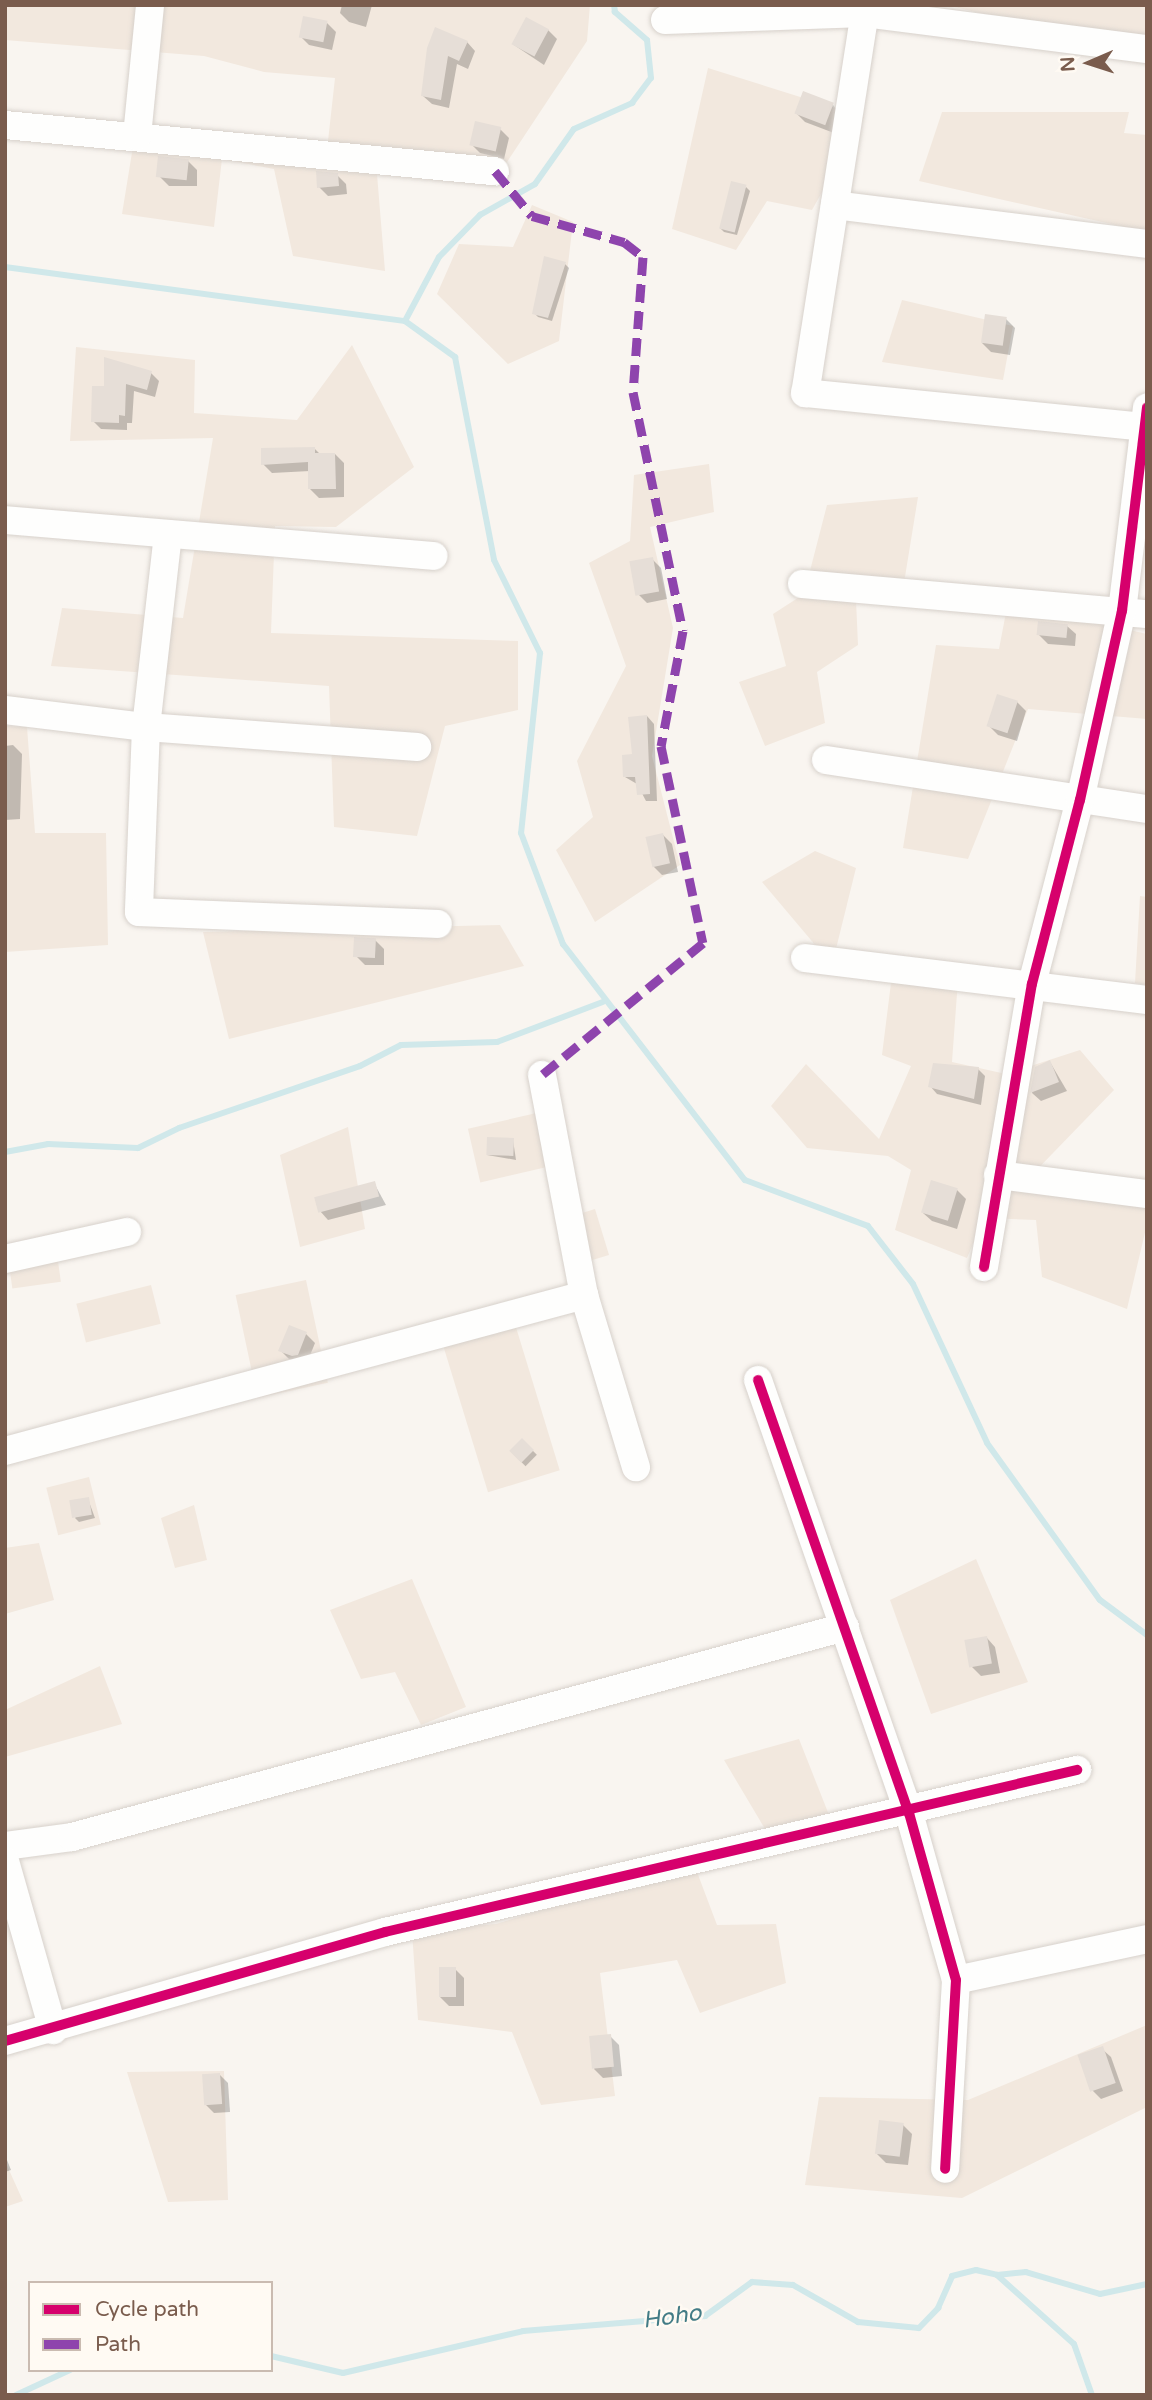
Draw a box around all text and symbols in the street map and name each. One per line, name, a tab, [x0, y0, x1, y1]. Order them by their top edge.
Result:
north arrow	[1054, 28, 1124, 98]
text: N	[1057, 56, 1079, 72]
legend	[28, 2281, 273, 2372]
text: Cycle path	[95, 2297, 199, 2322]
water label: Hoho	[641, 2299, 703, 2335]
text: Path	[95, 2332, 141, 2357]

